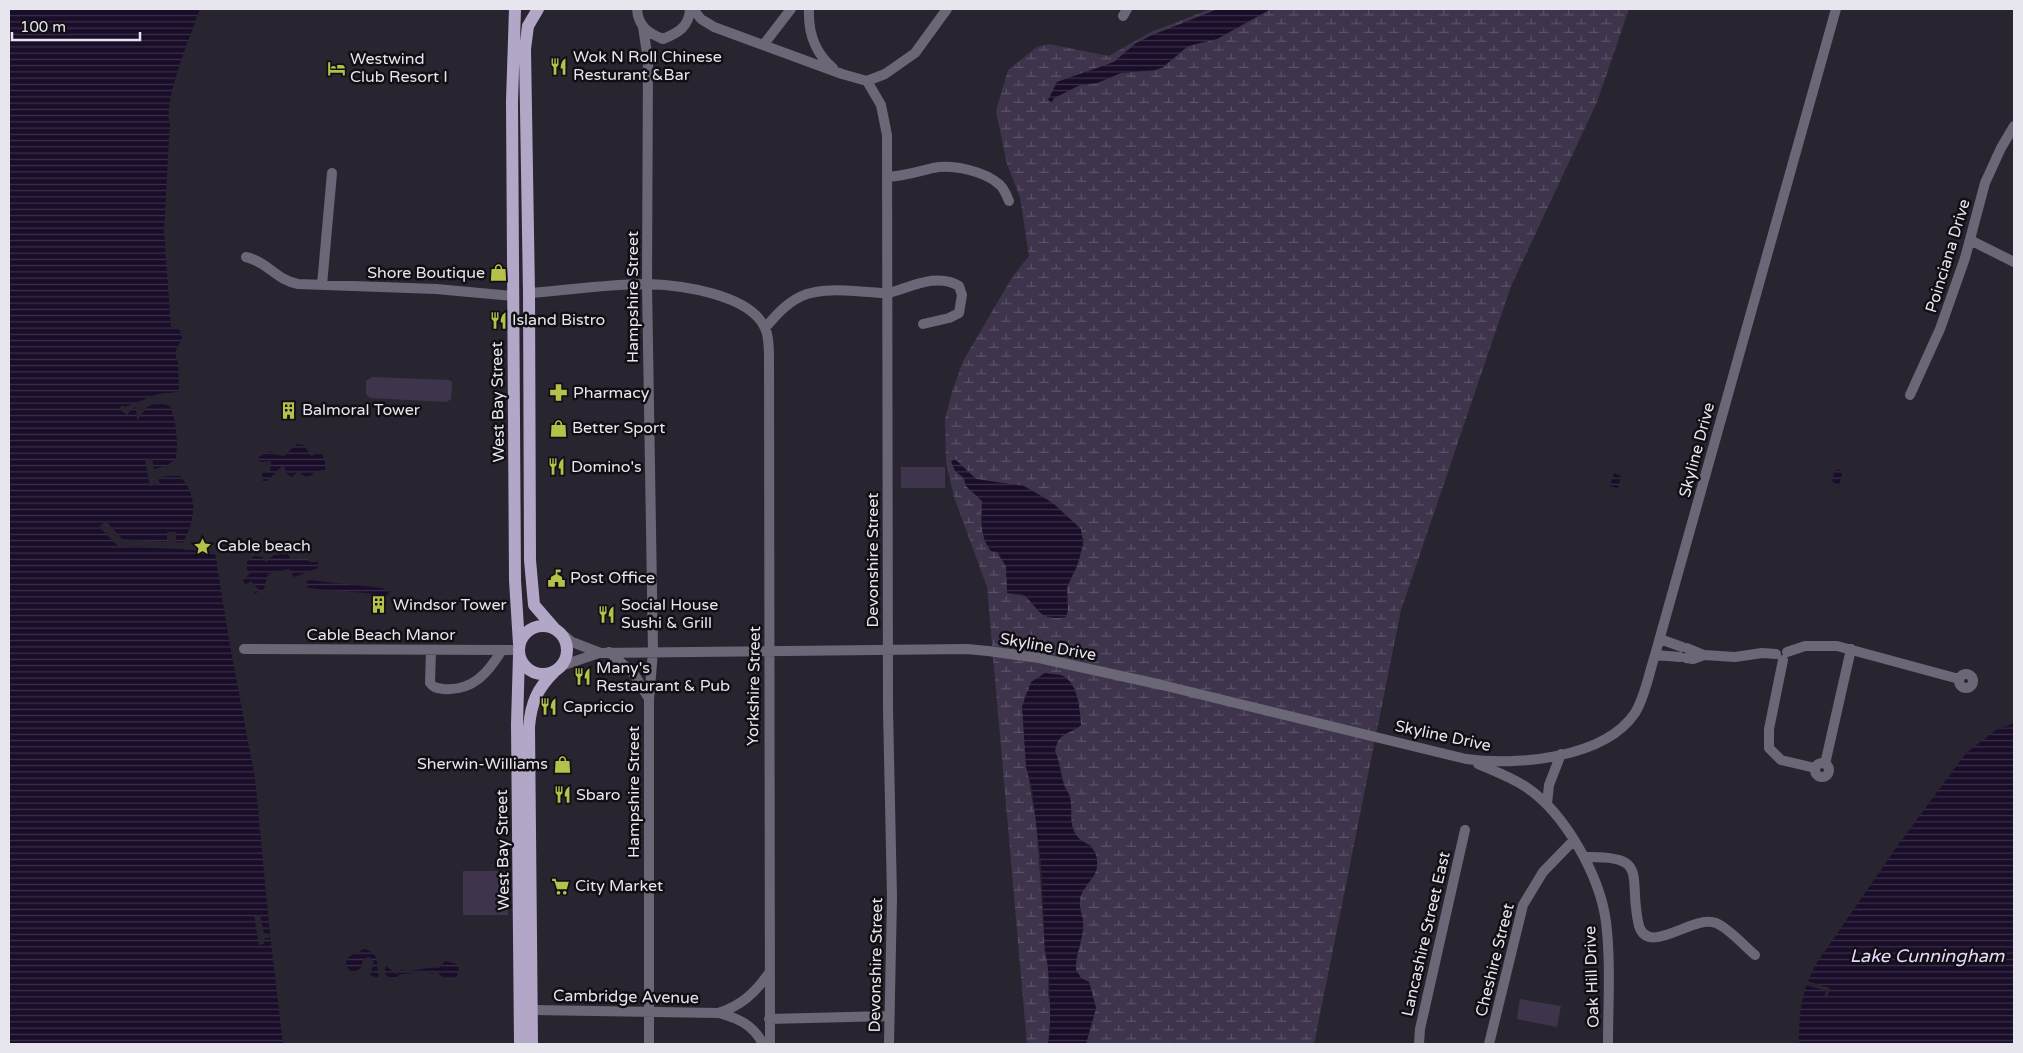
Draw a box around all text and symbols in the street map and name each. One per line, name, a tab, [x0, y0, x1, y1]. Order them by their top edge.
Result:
scale bar	[12, 10, 140, 42]
text: 100 m	[20, 18, 66, 36]
place label: Wok N Roll Chinese Resturant &Bar	[573, 47, 722, 85]
place label: Westwind Club Resort I	[350, 49, 448, 87]
restaurant icon: Wok N Roll Chinese Resturant &Bar	[549, 56, 569, 76]
hotel icon: Westwind Club Resort I	[326, 58, 346, 78]
street label: Poinciana Drive	[1921, 197, 1975, 315]
street label: Hampshire Street	[623, 231, 643, 363]
place label: Shore Boutique	[367, 263, 485, 283]
shop icon: Shore Boutique	[489, 263, 509, 283]
restaurant icon: Island Bistro	[488, 310, 508, 330]
place label: Island Bistro	[512, 310, 605, 330]
street label: West Bay Street	[487, 341, 509, 463]
pharmacy icon: Pharmacy	[549, 383, 569, 403]
place label: Pharmacy	[573, 383, 650, 403]
building icon: Balmoral Tower	[278, 400, 298, 420]
place label: Balmoral Tower	[302, 400, 421, 420]
street label: Skyline Drive	[1675, 400, 1719, 500]
shop icon: Better Sport	[548, 418, 568, 438]
place label: Better Sport	[572, 418, 665, 438]
restaurant icon: Domino's	[547, 457, 567, 477]
place label: Domino's	[571, 457, 642, 477]
street label: Devonshire Street	[863, 493, 883, 627]
place icon: Cable beach	[193, 536, 213, 556]
place label: Cable beach	[217, 536, 311, 556]
public building icon: Post Office	[546, 568, 566, 588]
place label: Post Office	[570, 568, 655, 588]
building icon: Windsor Tower	[369, 595, 389, 615]
place label: Windsor Tower	[393, 595, 507, 615]
place label: Social House Sushi & Grill	[621, 595, 718, 633]
restaurant icon: Social House Sushi & Grill	[597, 604, 617, 624]
street label: Cable Beach Manor	[307, 625, 456, 645]
street label: Yorkshire Street	[743, 626, 765, 746]
street label: Skyline Drive	[998, 629, 1098, 665]
place label: Many's Restaurant & Pub	[596, 658, 730, 696]
restaurant icon: Many's Restaurant & Pub	[572, 667, 592, 687]
restaurant icon: Capriccio	[539, 697, 559, 717]
place label: Capriccio	[563, 697, 634, 717]
street label: Skyline Drive	[1393, 716, 1493, 756]
street label: Hampshire Street	[624, 726, 644, 858]
place label: Sherwin-Williams	[417, 754, 548, 774]
shop icon: Sherwin-Williams	[552, 754, 572, 774]
restaurant icon: Sbaro	[552, 785, 572, 805]
place label: Sbaro	[576, 785, 620, 805]
street label: West Bay Street	[492, 789, 514, 911]
street label: Lancashire Street East	[1397, 850, 1455, 1018]
supermarket icon: City Market	[551, 876, 571, 896]
place label: City Market	[575, 876, 663, 896]
street label: Devonshire Street	[865, 897, 887, 1033]
street label: Cheshire Street	[1471, 901, 1519, 1019]
street label: Oak Hill Drive	[1580, 926, 1604, 1028]
water label: Lake Cunningham	[1850, 945, 2005, 967]
street label: Cambridge Avenue	[553, 986, 699, 1008]

